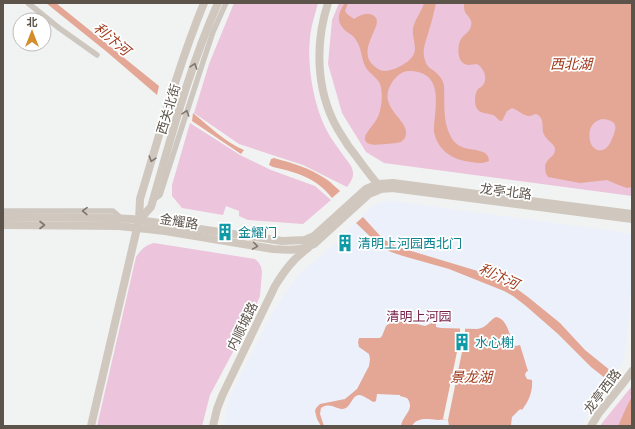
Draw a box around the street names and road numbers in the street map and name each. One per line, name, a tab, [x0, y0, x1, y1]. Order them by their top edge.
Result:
street label: 西关北街	[154, 82, 183, 136]
street label: 龙亭北路	[479, 181, 533, 202]
street label: 金耀路	[158, 211, 199, 232]
street label: 内顺城路	[224, 300, 261, 353]
street label: 龙亭西路	[581, 366, 624, 417]

